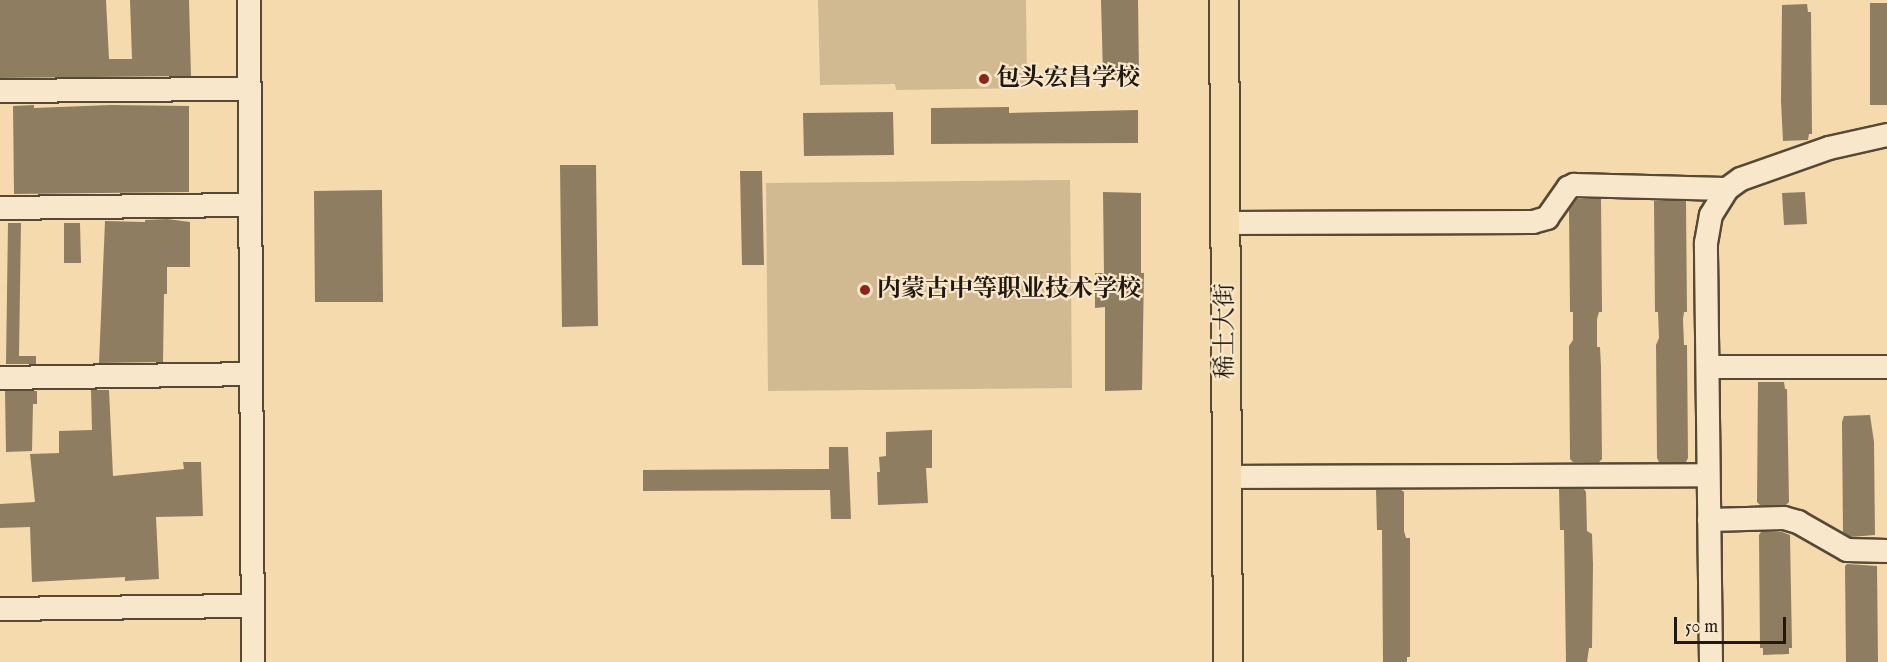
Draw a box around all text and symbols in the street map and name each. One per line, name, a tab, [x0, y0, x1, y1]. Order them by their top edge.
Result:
place label: 包头宏昌学校	[996, 65, 1140, 93]
marker: 包头宏昌学校	[977, 72, 991, 86]
place label: 内蒙古中等职业技术学校	[877, 276, 1141, 304]
marker: 内蒙古中等职业技术学校	[858, 283, 872, 297]
street label: 稀土大街	[1212, 283, 1240, 379]
scale bar	[1677, 605, 1790, 643]
text: 50 m	[1685, 616, 1718, 639]

